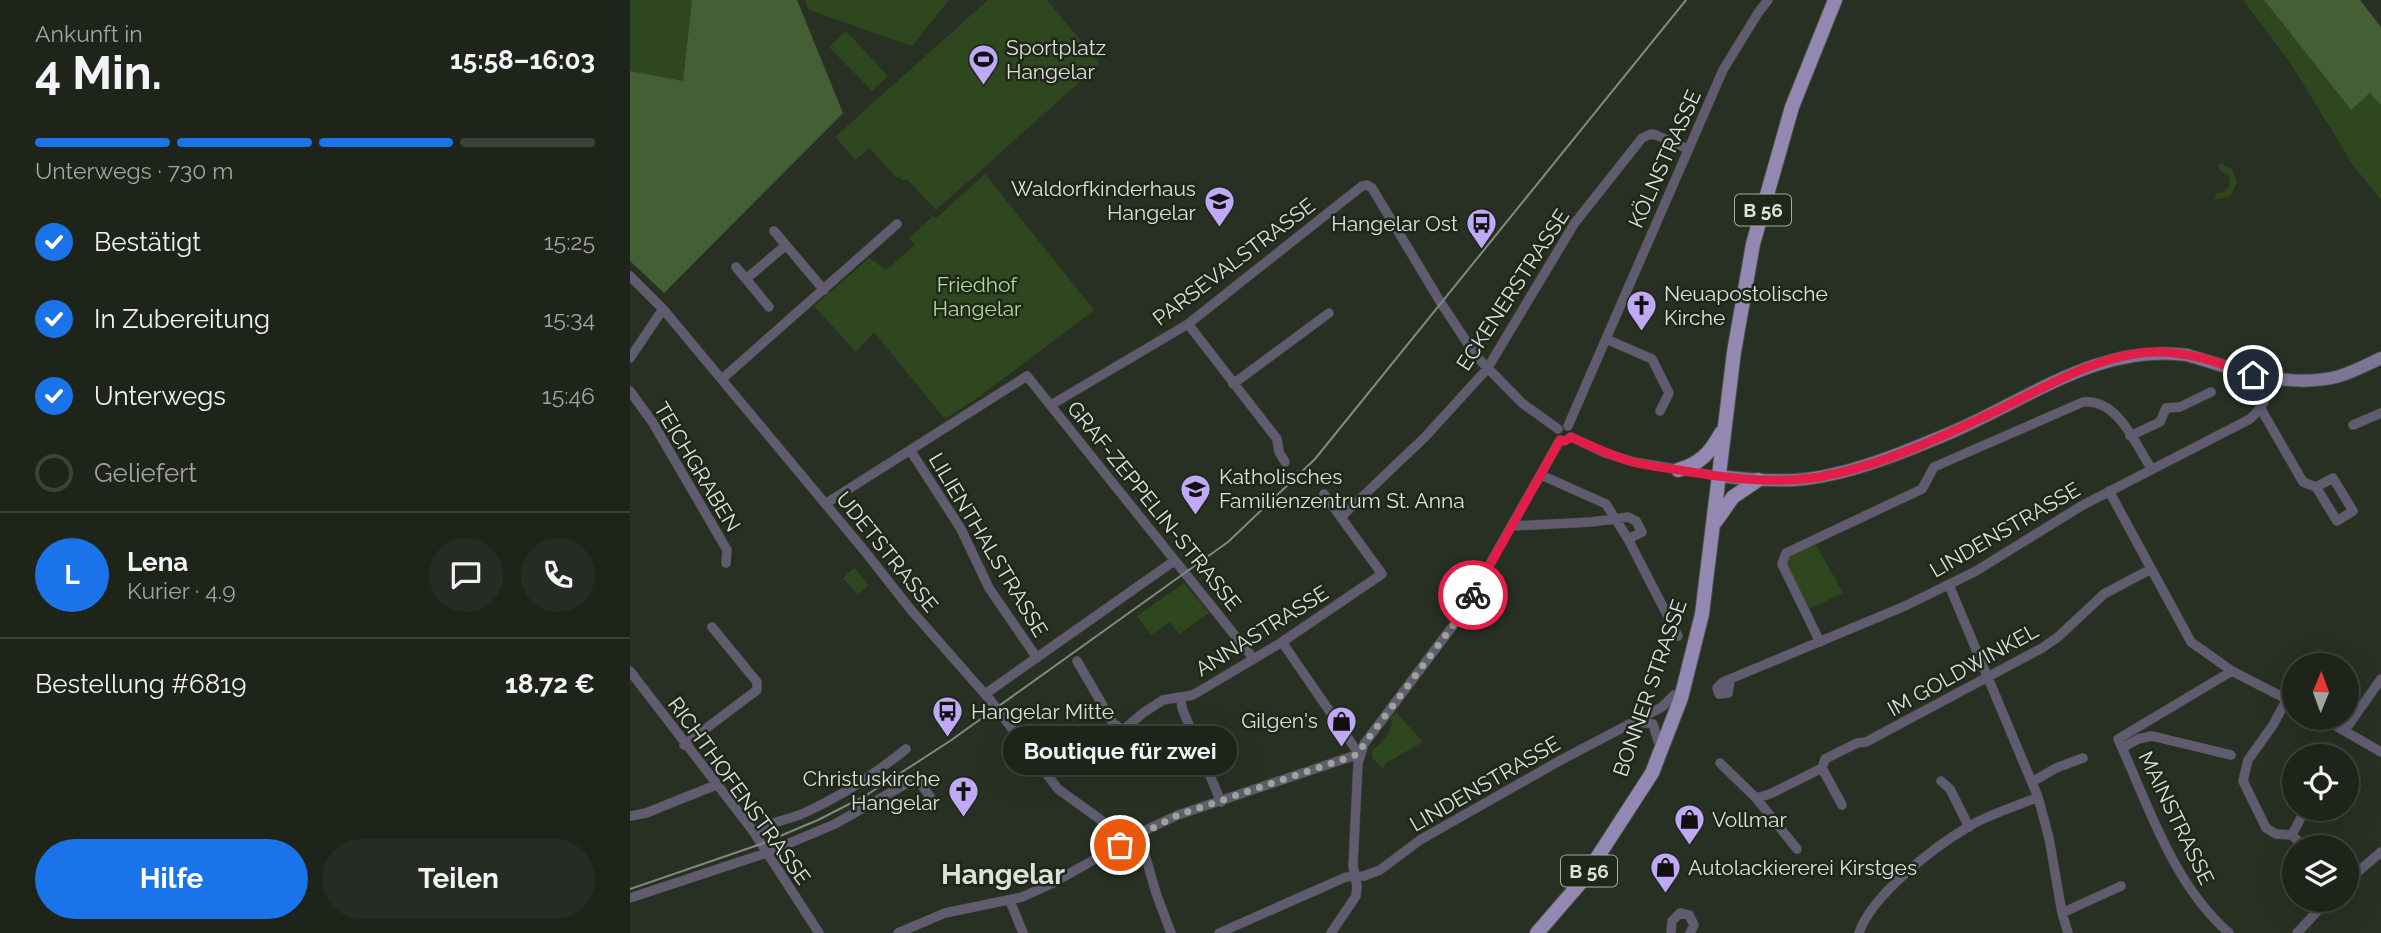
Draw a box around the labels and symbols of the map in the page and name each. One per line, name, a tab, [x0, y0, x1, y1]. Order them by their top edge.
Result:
place label: Sportplatz Hangelar	[1006, 35, 1106, 84]
sports icon: Sportplatz Hangelar	[966, 43, 1000, 87]
street label: KÖLNSTRASSE	[1623, 86, 1706, 232]
place label: Waldorfkinderhaus Hangelar	[1011, 176, 1197, 225]
school or university icon: Waldorfkinderhaus Hangelar	[1202, 184, 1236, 228]
street label: PARSEVALSTRASSE	[1148, 193, 1320, 331]
road number: B 56	[1735, 194, 1791, 226]
street label: ECKENERSTRASSE	[1451, 204, 1574, 375]
bus stop icon: Hangelar Ost	[1464, 207, 1498, 251]
place label: Hangelar Ost	[1331, 211, 1458, 236]
park label: Friedhof Hangelar	[933, 272, 1022, 321]
place label: Neuapostolische Kirche	[1664, 281, 1828, 330]
church icon: Neuapostolische Kirche	[1624, 289, 1658, 333]
pin	[2223, 345, 2283, 405]
street label: GRAF-ZEPPELIN-STRASSE	[1062, 396, 1247, 616]
street label: TEICHGRABEN	[649, 397, 746, 536]
street label: LILIENTHALSTRASSE	[924, 448, 1053, 641]
place label: Katholisches Familienzentrum St. Anna	[1219, 464, 1465, 513]
school or university icon: Katholisches Familienzentrum St. Anna	[1179, 472, 1213, 516]
street label: LINDENSTRASSE	[1925, 476, 2084, 583]
street label: UDETSTRASSE	[831, 486, 944, 617]
courier	[1438, 560, 1508, 630]
street label: ANNASTRASSE	[1191, 580, 1333, 681]
street label: BONNER STRASSE	[1608, 596, 1692, 780]
street label: IM GOLDWINKEL	[1883, 618, 2042, 721]
north arrow	[2282, 653, 2359, 730]
street label: RICHTHOFENSTRASSE	[663, 692, 816, 889]
bus stop icon: Hangelar Mitte	[931, 695, 965, 739]
place label: Hangelar Mitte	[971, 699, 1114, 724]
shop icon: Gilgen's	[1324, 704, 1358, 748]
place label: Gilgen's	[1241, 708, 1318, 733]
callout: Boutique für zwei	[1003, 726, 1237, 775]
street label: LINDENSTRASSE	[1405, 730, 1564, 837]
street label: MAINSTRASSE	[2133, 747, 2220, 889]
place label: Christuskirche Hangelar	[803, 766, 941, 815]
church icon: Christuskirche Hangelar	[946, 774, 980, 818]
shop icon: Vollmar	[1672, 803, 1706, 847]
place label: Vollmar	[1712, 807, 1788, 832]
pin	[1090, 815, 1150, 875]
shop icon: Autolackiererei Kirstges	[1648, 851, 1682, 895]
place label: Autolackiererei Kirstges	[1688, 855, 1917, 880]
road number: B 56	[1561, 856, 1617, 886]
district label: Hangelar	[941, 858, 1065, 891]

